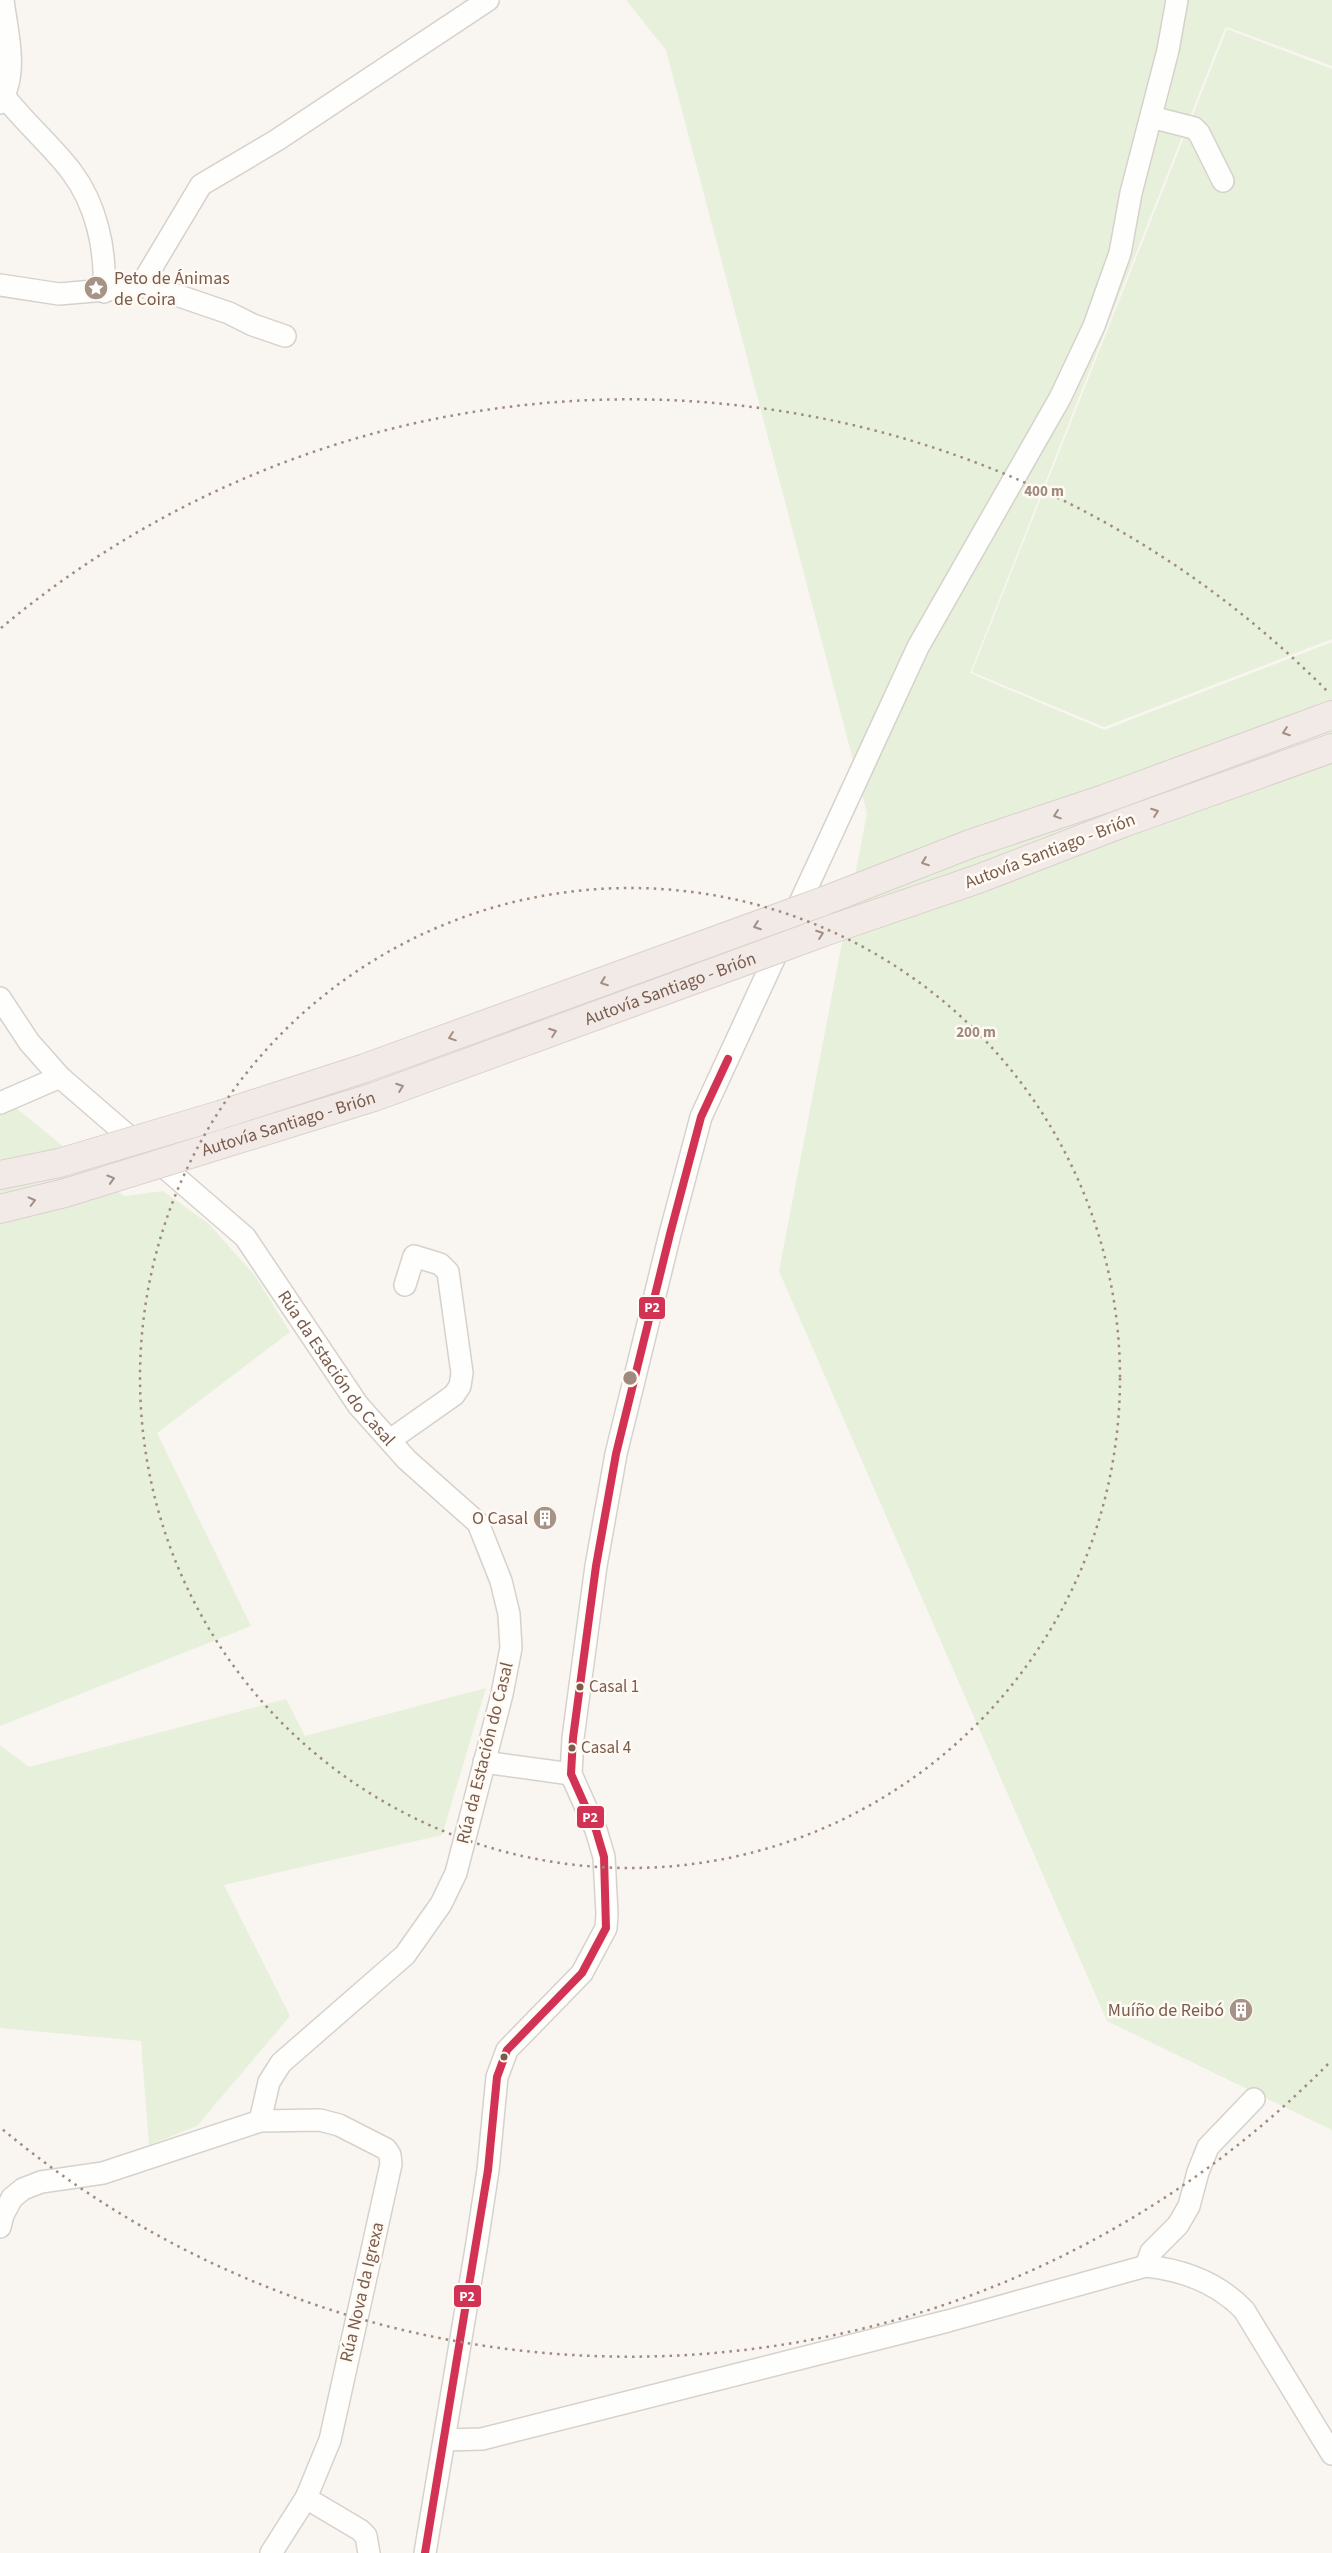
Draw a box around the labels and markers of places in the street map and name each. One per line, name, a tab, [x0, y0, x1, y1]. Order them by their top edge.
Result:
place label: Peto de Ánimas de Coira	[114, 266, 230, 312]
place icon: Peto de Ánimas de Coira	[83, 275, 109, 301]
centre of rings	[621, 1369, 639, 1387]
building icon: O Casal	[532, 1505, 558, 1531]
place label: O Casal	[472, 1506, 528, 1531]
place label: Casal 1	[589, 1675, 639, 1699]
marker: Casal 1	[575, 1682, 585, 1692]
place label: Casal 4	[581, 1736, 631, 1760]
marker: Casal 4	[567, 1743, 577, 1753]
building icon: Muíño de Reibó	[1228, 1997, 1254, 2023]
place label: Muíño de Reibó	[1108, 1998, 1224, 2023]
unlabelled marker	[499, 2052, 509, 2062]

